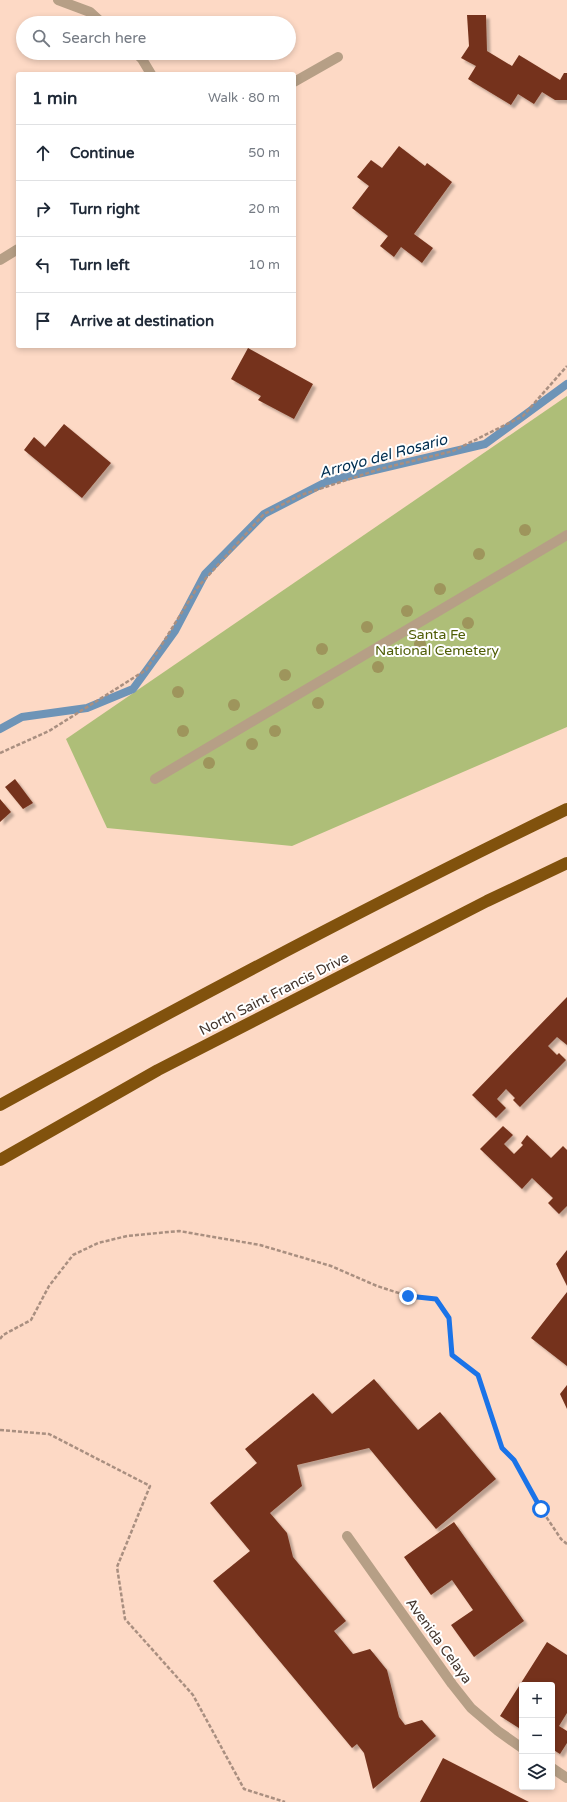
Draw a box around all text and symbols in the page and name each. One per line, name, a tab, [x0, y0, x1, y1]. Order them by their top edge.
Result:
search box	[16, 16, 296, 60]
icon: search	[30, 27, 52, 49]
text: Search here	[62, 29, 146, 47]
text: 1 min	[32, 88, 77, 109]
text: Walk · 80 m	[208, 90, 280, 106]
icon: ahead	[32, 142, 54, 164]
text: Continue	[70, 144, 134, 162]
text: 50 m	[248, 145, 280, 161]
icon: right	[32, 198, 54, 220]
text: Turn right	[70, 200, 140, 218]
text: 20 m	[248, 201, 280, 217]
icon: left	[32, 254, 54, 276]
text: Turn left	[70, 256, 130, 274]
text: 10 m	[248, 257, 280, 273]
icon: arrive	[32, 310, 54, 332]
text: Arrive at destination	[70, 312, 214, 330]
water label: Arroyo del Rosario	[317, 430, 450, 482]
park label: Santa Fe National Cemetery	[375, 626, 500, 659]
street label: North Saint Francis Drive	[196, 949, 352, 1039]
route end	[399, 1287, 417, 1305]
route start	[532, 1500, 550, 1518]
street label: Avenida Celaya	[402, 1595, 476, 1687]
map controls	[519, 1682, 555, 1790]
button: +	[519, 1682, 555, 1718]
button: −	[519, 1718, 555, 1754]
button: layers	[519, 1754, 555, 1790]

